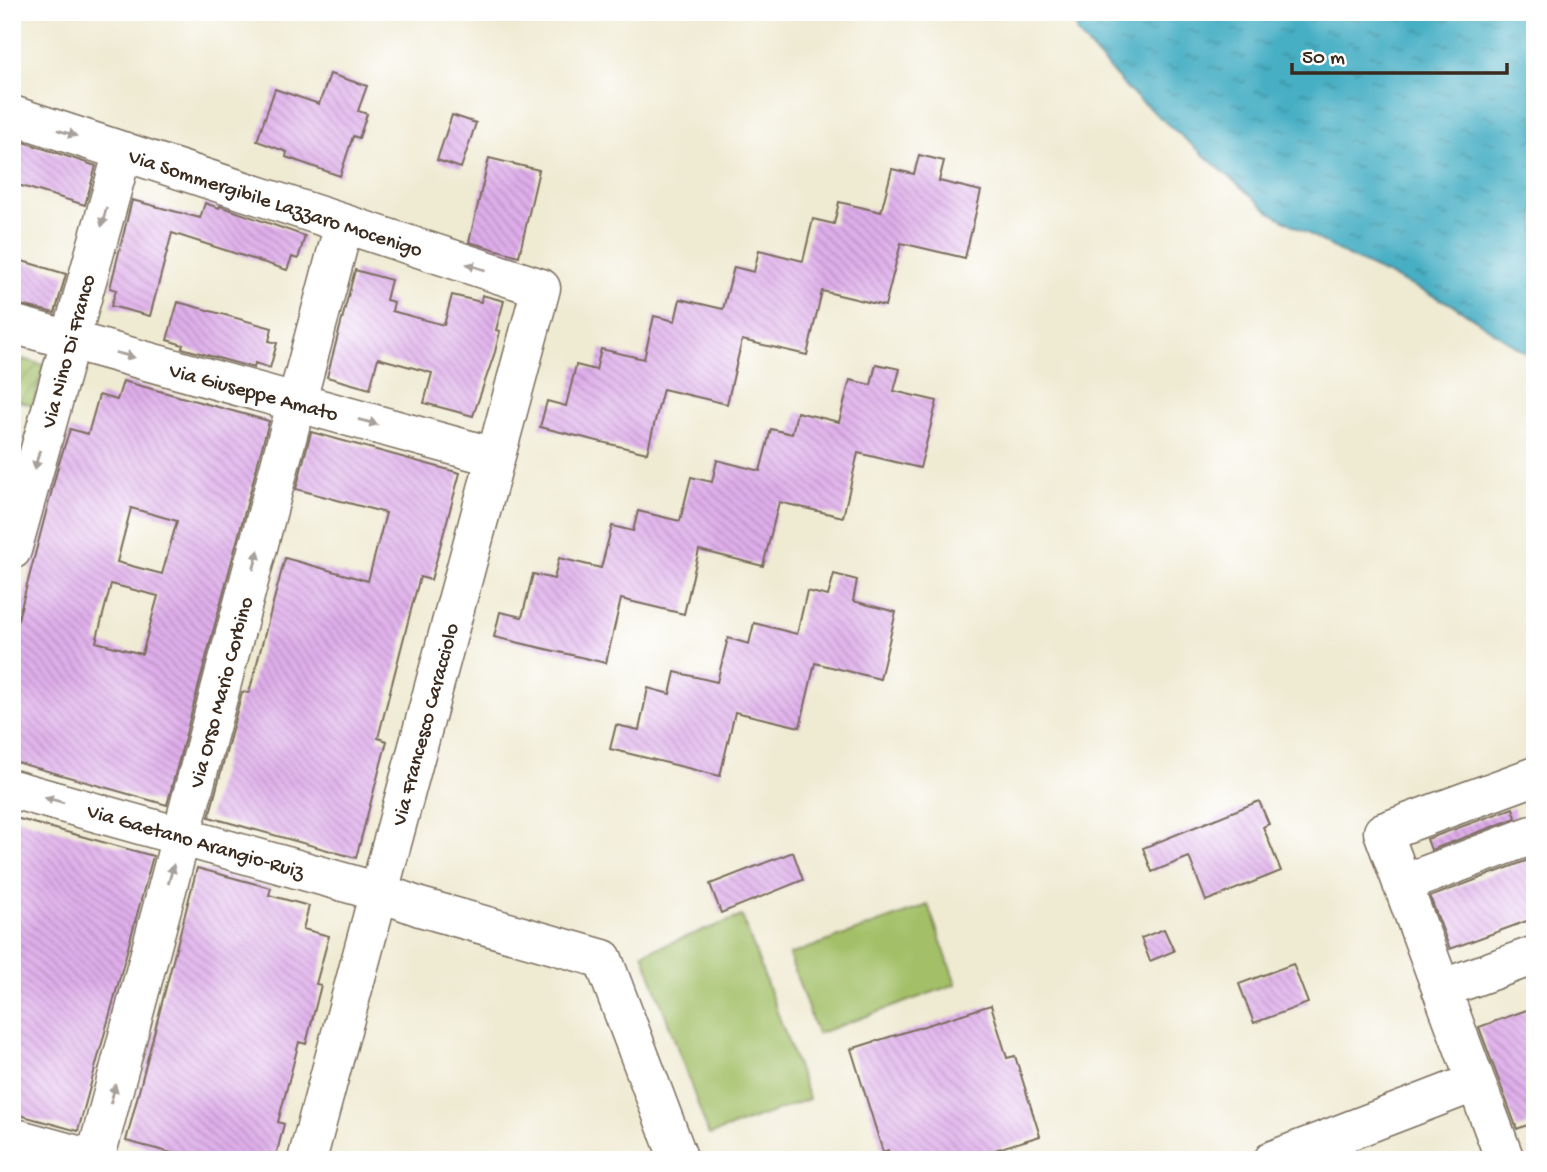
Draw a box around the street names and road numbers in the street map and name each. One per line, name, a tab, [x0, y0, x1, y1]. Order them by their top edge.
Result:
street label: Via Sommergibile Lazzaro Mocenigo	[124, 146, 425, 265]
street label: Via Nino Di Franco	[38, 272, 103, 432]
street label: Via Giuseppe Amato	[165, 360, 340, 429]
street label: Via Orso Mario Corbino	[186, 595, 261, 792]
street label: Via Francesco Caracciolo	[388, 621, 466, 830]
street label: Via Gaetano Arangio-Ruiz	[83, 800, 307, 887]

